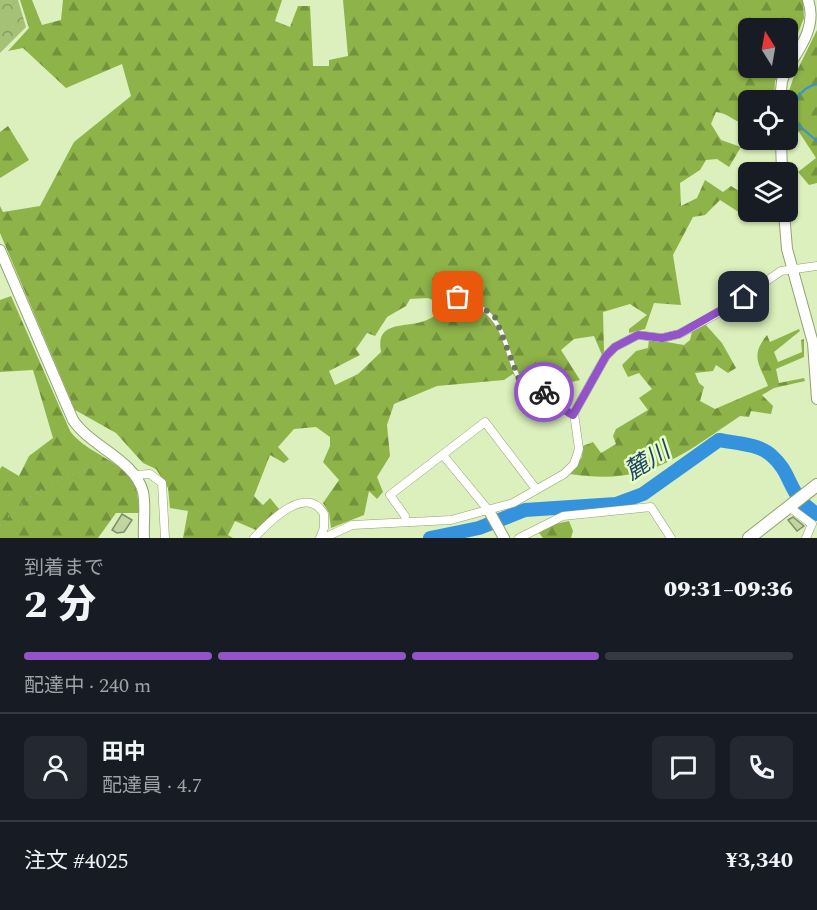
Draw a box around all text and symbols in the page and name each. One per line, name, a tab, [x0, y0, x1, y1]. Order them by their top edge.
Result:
north arrow	[738, 18, 798, 78]
map controls	[738, 18, 798, 222]
button: locate	[738, 90, 798, 150]
button: layers	[738, 162, 798, 222]
pin	[432, 271, 483, 322]
pin	[718, 271, 769, 322]
icon: bag	[441, 280, 474, 313]
icon: home	[727, 280, 760, 313]
courier	[514, 362, 574, 422]
icon: bike	[528, 376, 561, 409]
water label: 麓川	[618, 432, 680, 490]
text: 到着まで	[24, 553, 104, 583]
text: 09:31–09:36	[664, 573, 793, 606]
text: 2 分	[24, 576, 96, 635]
text: 配達中 · 240 m	[24, 671, 151, 701]
button: person	[24, 736, 87, 799]
text: 田中	[102, 736, 146, 769]
button: chat	[652, 736, 715, 799]
button: phone	[730, 736, 793, 799]
text: 配達員 · 4.7	[102, 771, 202, 801]
text: ¥3,340	[725, 844, 793, 877]
text: 注文 #4025	[24, 845, 129, 878]

